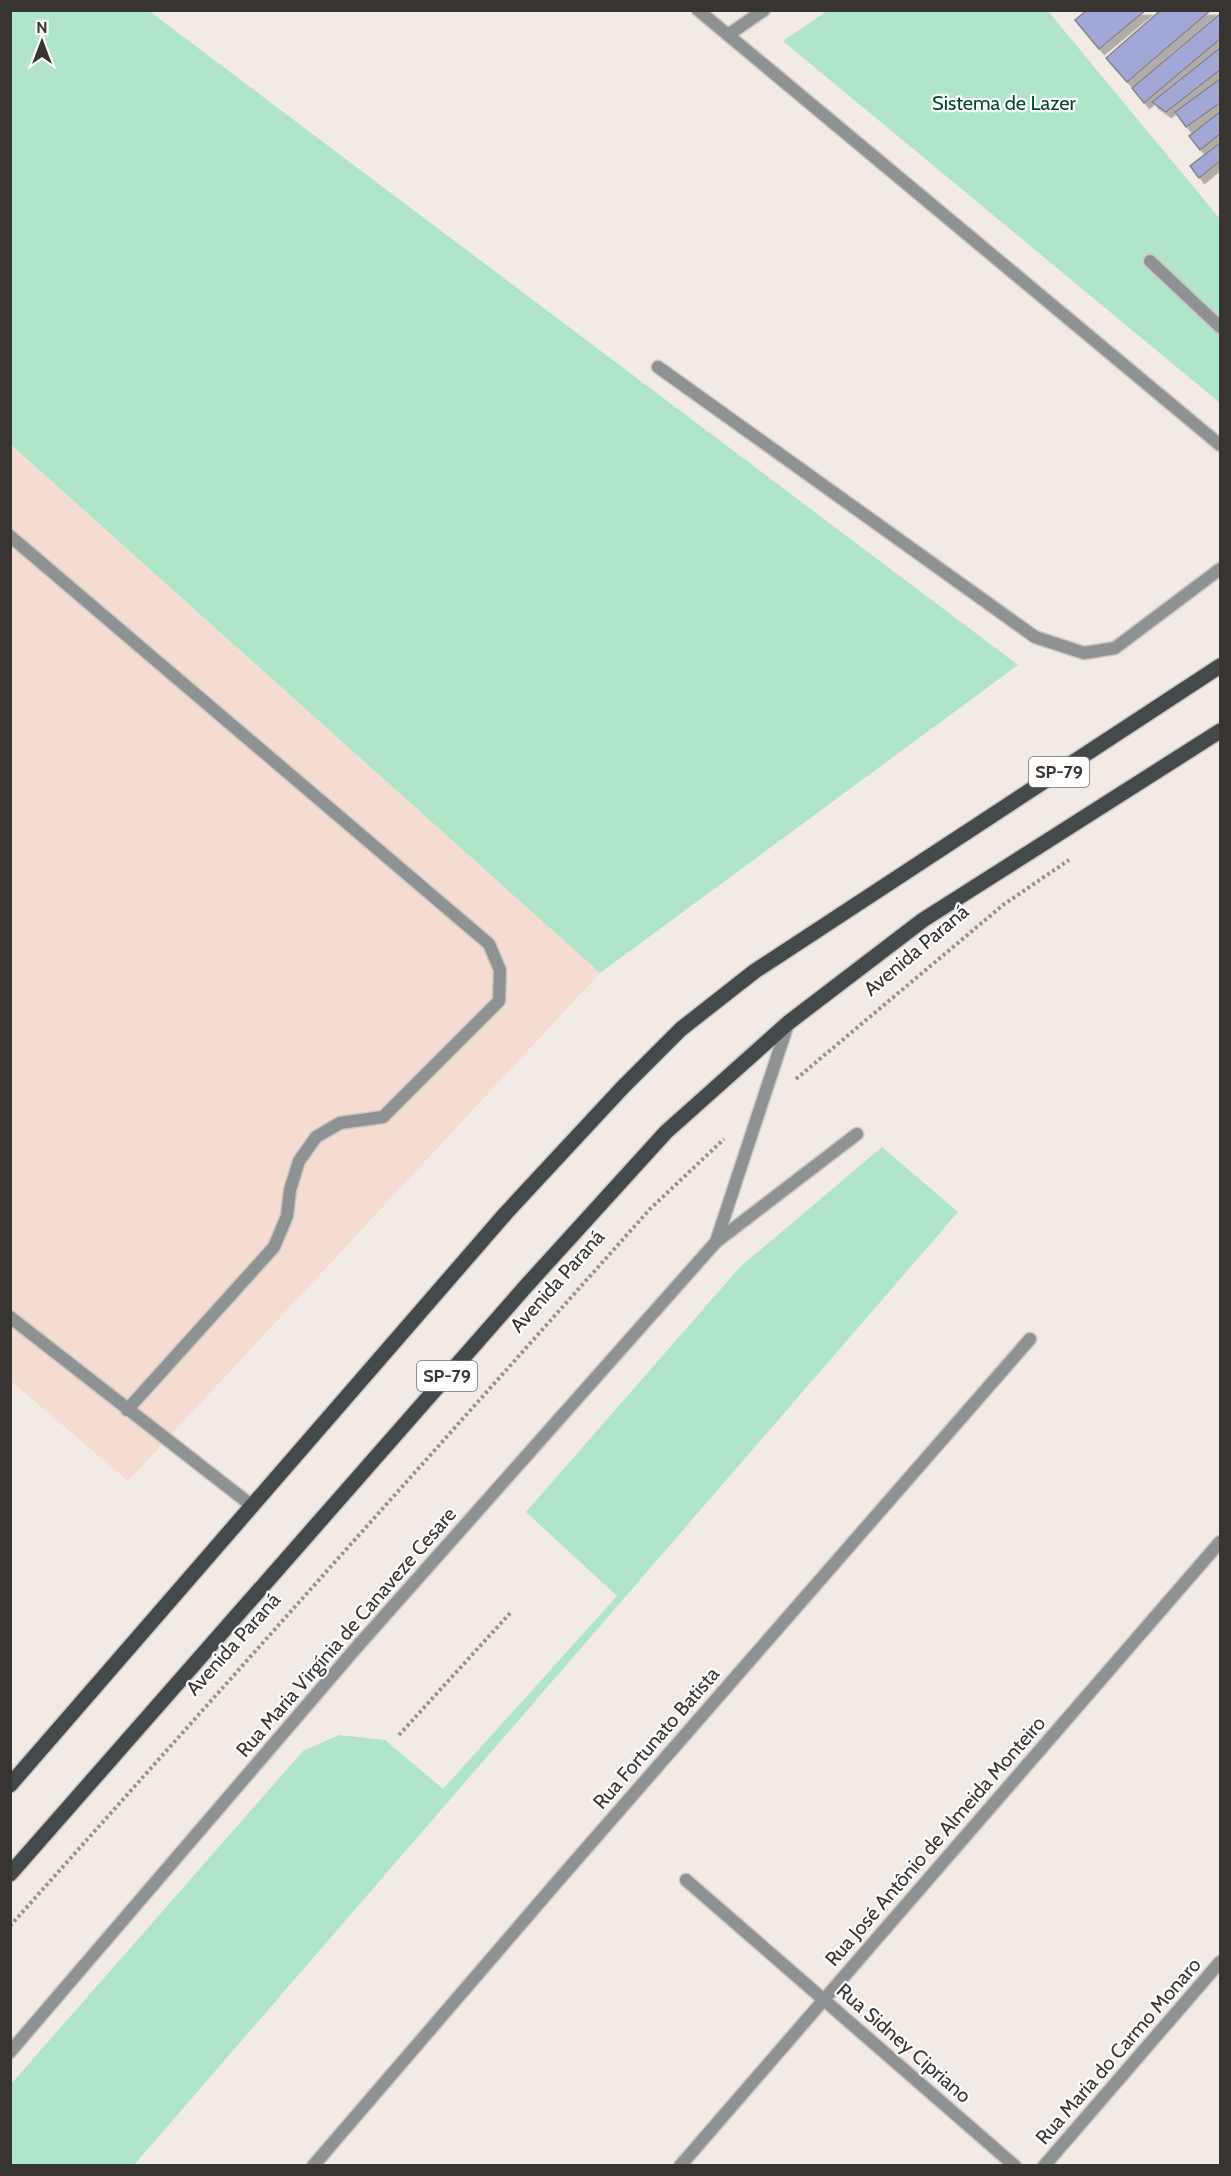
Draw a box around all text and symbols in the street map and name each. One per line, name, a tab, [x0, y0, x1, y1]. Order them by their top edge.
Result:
north arrow	[12, 12, 72, 72]
text: N	[36, 18, 48, 37]
park label: Sistema de Lazer	[932, 91, 1077, 115]
road number: SP-79	[1029, 757, 1089, 787]
street label: Avenida Paraná	[859, 899, 974, 1001]
street label: Avenida Paraná	[505, 1225, 609, 1337]
road number: SP-79	[417, 1361, 477, 1391]
street label: Rua Maria Virgínia de Canaveze Cesare	[231, 1502, 461, 1762]
street label: Avenida Paraná	[181, 1588, 285, 1700]
street label: Rua Fortunato Batista	[588, 1662, 724, 1814]
street label: Rua José Antônio de Almeida Monteiro	[820, 1711, 1050, 1971]
street label: Rua Maria do Carmo Monaro	[1030, 1953, 1206, 2149]
street label: Rua Sidney Cipriano	[832, 1978, 976, 2108]

